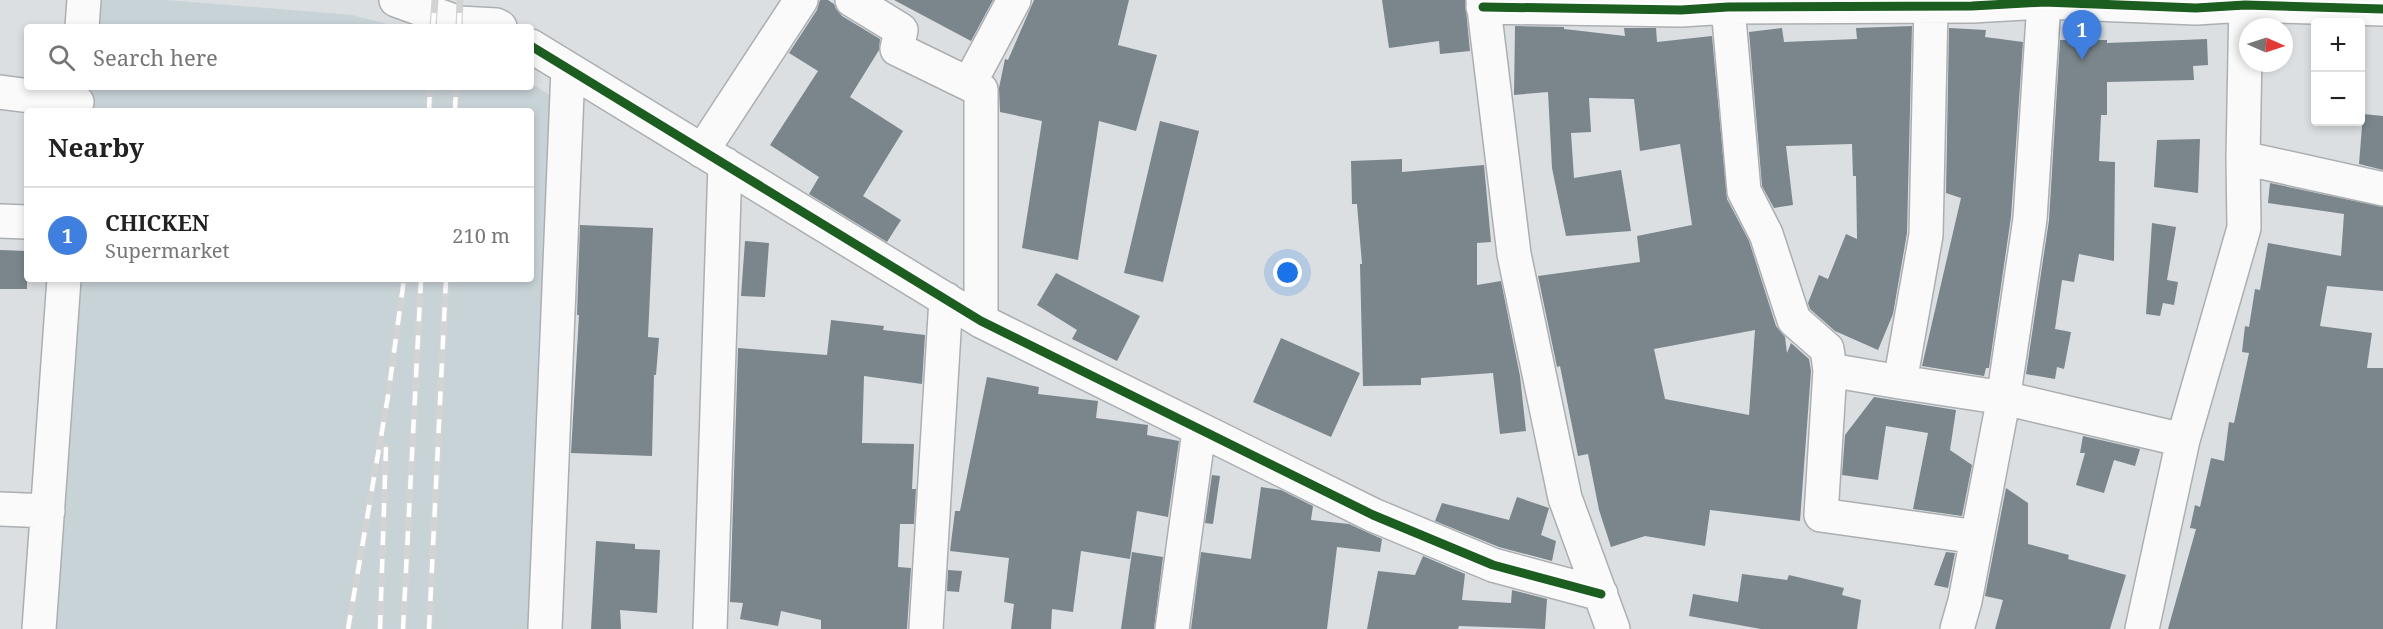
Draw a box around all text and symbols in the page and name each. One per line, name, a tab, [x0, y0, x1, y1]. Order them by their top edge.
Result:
pin: 1	[2062, 10, 2102, 60]
north arrow	[2239, 18, 2293, 72]
map controls	[2311, 18, 2365, 126]
button: +	[2311, 18, 2365, 72]
search box	[24, 24, 534, 90]
icon: search	[45, 41, 78, 74]
text: Search here	[93, 42, 218, 72]
button: −	[2311, 72, 2365, 126]
text: Nearby	[48, 129, 144, 165]
text: CHICKEN	[105, 207, 209, 237]
text: 1	[62, 222, 73, 249]
text: 210 m	[452, 222, 510, 249]
text: Supermarket	[105, 237, 230, 264]
your location	[1273, 258, 1302, 287]

